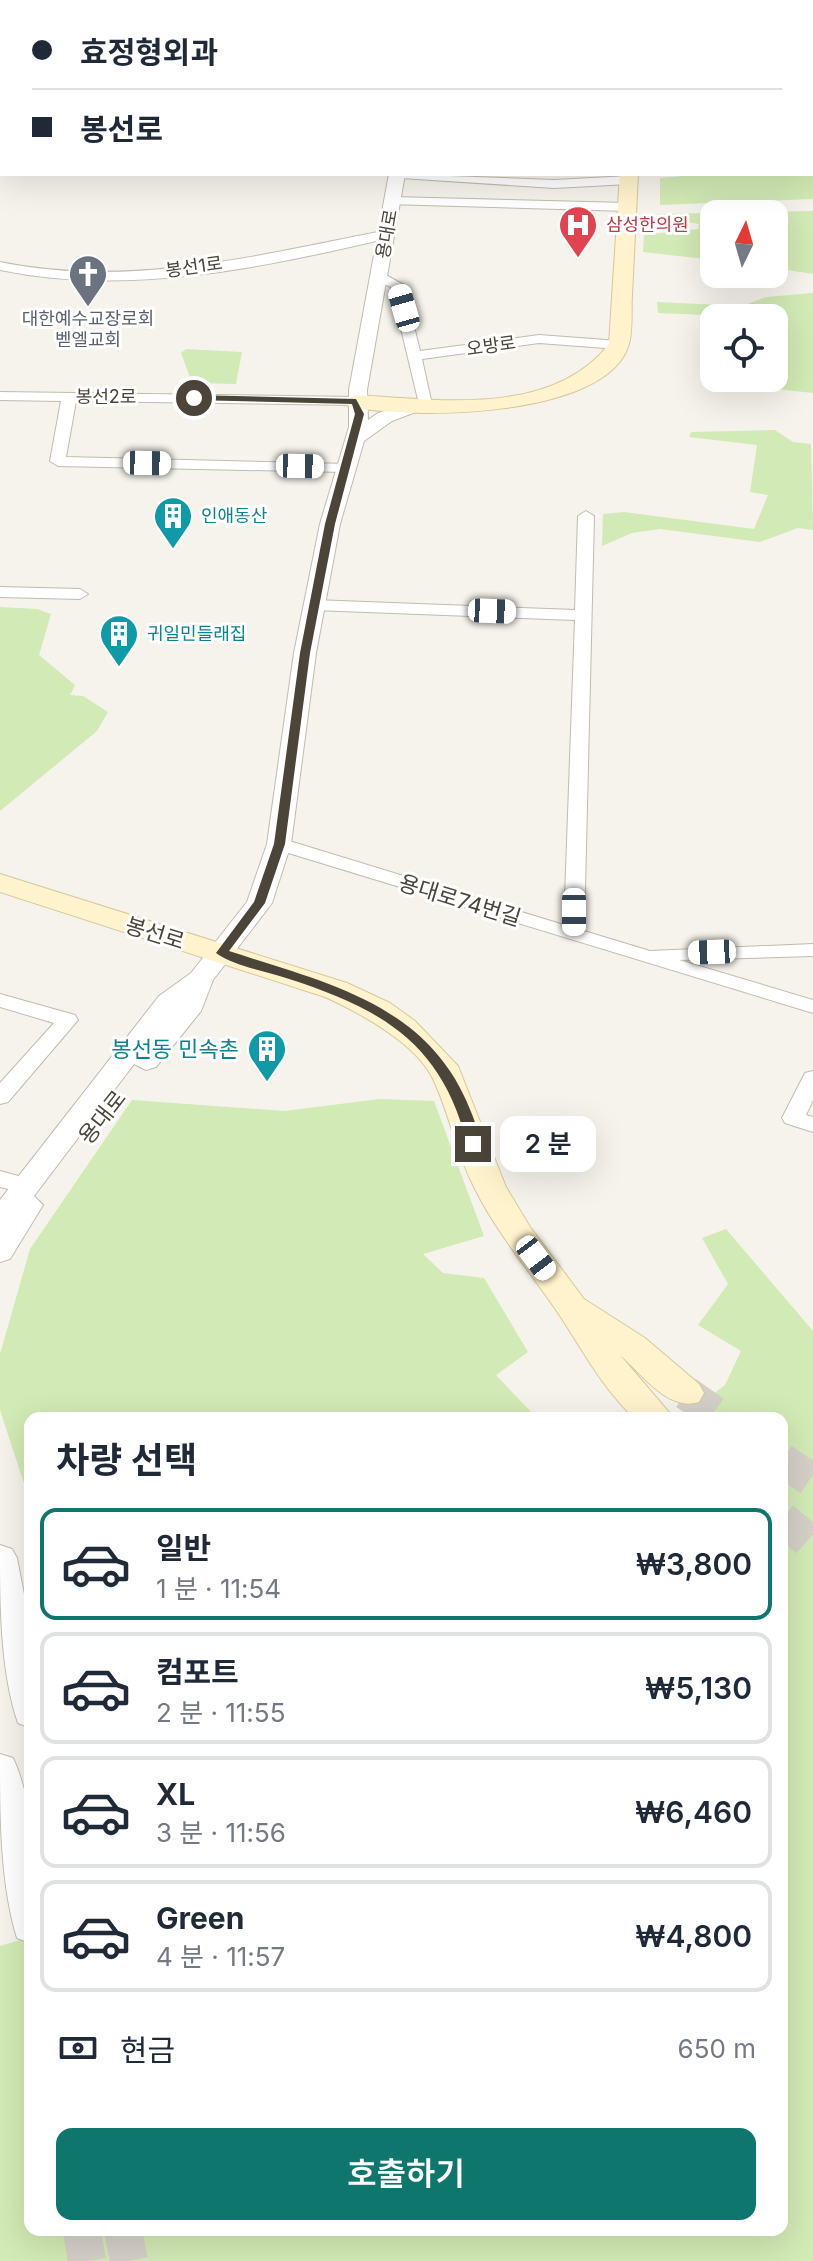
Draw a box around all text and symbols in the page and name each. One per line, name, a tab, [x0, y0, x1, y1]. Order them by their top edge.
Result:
text: 효정형외과	[80, 34, 218, 70]
text: 봉선로	[80, 111, 163, 147]
north arrow	[700, 200, 788, 288]
map controls	[700, 200, 788, 392]
hospital icon: 삼성한의원	[557, 204, 599, 259]
street label: 용대로	[372, 208, 401, 260]
place label: 삼성한의원	[606, 214, 689, 235]
street label: 봉선1로	[164, 252, 224, 281]
church icon: 대한예수교장로회 벧엘교회	[67, 253, 109, 308]
car	[386, 282, 422, 334]
button: locate	[700, 304, 788, 392]
place label: 대한예수교장로회 벧엘교회	[22, 308, 154, 350]
street label: 오방로	[465, 332, 517, 359]
route start	[176, 380, 212, 416]
street label: 봉선2로	[76, 386, 136, 407]
car	[123, 451, 171, 475]
car	[276, 454, 324, 478]
building icon: 인애동산	[152, 495, 194, 550]
place label: 인애동산	[201, 505, 267, 526]
car	[468, 598, 516, 624]
building icon: 귀일민들래집	[98, 613, 140, 668]
place label: 귀일민들래집	[147, 623, 246, 644]
street label: 용대로74번길	[396, 869, 524, 931]
car	[562, 888, 586, 936]
street label: 봉선로	[122, 912, 188, 954]
car	[688, 939, 736, 965]
building icon: 봉선동 민속촌	[246, 1028, 288, 1083]
place label: 봉선동 민속촌	[111, 1036, 239, 1062]
street label: 용대로	[73, 1085, 131, 1149]
callout: 2 분	[501, 1116, 597, 1172]
route end	[455, 1126, 491, 1162]
text: 2 분	[525, 1128, 571, 1159]
car	[512, 1232, 560, 1284]
text: 차량 선택	[56, 1438, 197, 1482]
icon: car	[60, 1528, 132, 1600]
text: 일반	[156, 1530, 211, 1566]
text: ₩3,800	[636, 1546, 752, 1582]
text: 1 분 · 11:54	[156, 1573, 281, 1604]
icon: car	[60, 1652, 132, 1724]
text: 컴포트	[156, 1654, 239, 1690]
text: ₩5,130	[645, 1670, 752, 1706]
text: 2 분 · 11:55	[156, 1697, 285, 1728]
icon: car	[60, 1776, 132, 1848]
text: XL	[156, 1776, 195, 1812]
text: ₩6,460	[635, 1794, 752, 1830]
text: 3 분 · 11:56	[156, 1817, 286, 1848]
icon: car	[60, 1900, 132, 1972]
text: Green	[156, 1900, 244, 1936]
text: ₩4,800	[635, 1918, 752, 1954]
text: 4 분 · 11:57	[156, 1941, 285, 1972]
icon: cash	[56, 2026, 100, 2070]
text: 현금	[120, 2032, 175, 2068]
text: 650 m	[678, 2033, 756, 2064]
button: 호출하기	[56, 2128, 756, 2220]

